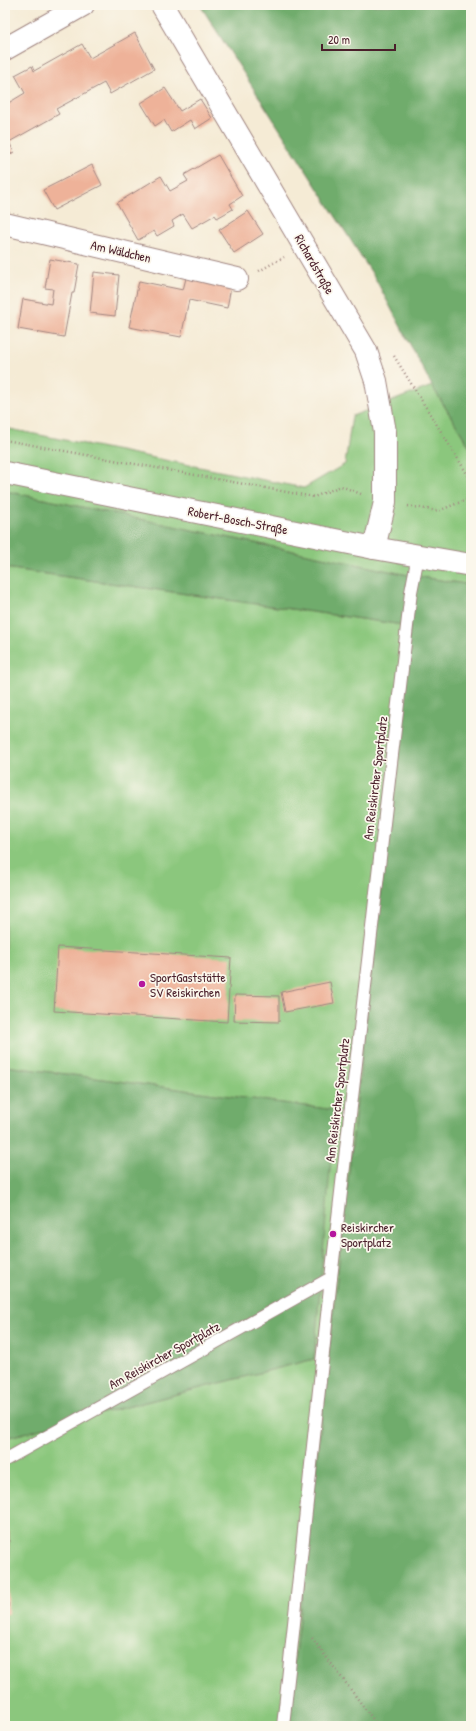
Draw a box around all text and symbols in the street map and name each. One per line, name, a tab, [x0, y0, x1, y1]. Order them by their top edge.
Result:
scale bar	[322, 26, 395, 52]
text: 20 m	[328, 31, 350, 48]
street label: Richardstraße	[291, 231, 339, 297]
street label: Am Wäldchen	[89, 235, 153, 267]
street label: Robert-Bosch-Straße	[186, 501, 290, 539]
street label: Am Reiskircher Sportplatz	[358, 715, 392, 841]
place label: SportGaststätte SV Reiskirchen	[150, 968, 226, 1001]
marker: SportGaststätte SV Reiskirchen	[137, 979, 147, 989]
street label: Am Reiskircher Sportplatz	[320, 1037, 354, 1163]
place label: Reiskircher Sportplatz	[341, 1218, 394, 1251]
marker: Reiskircher Sportplatz	[328, 1229, 338, 1239]
street label: Am Reiskircher Sportplatz	[105, 1317, 223, 1393]

